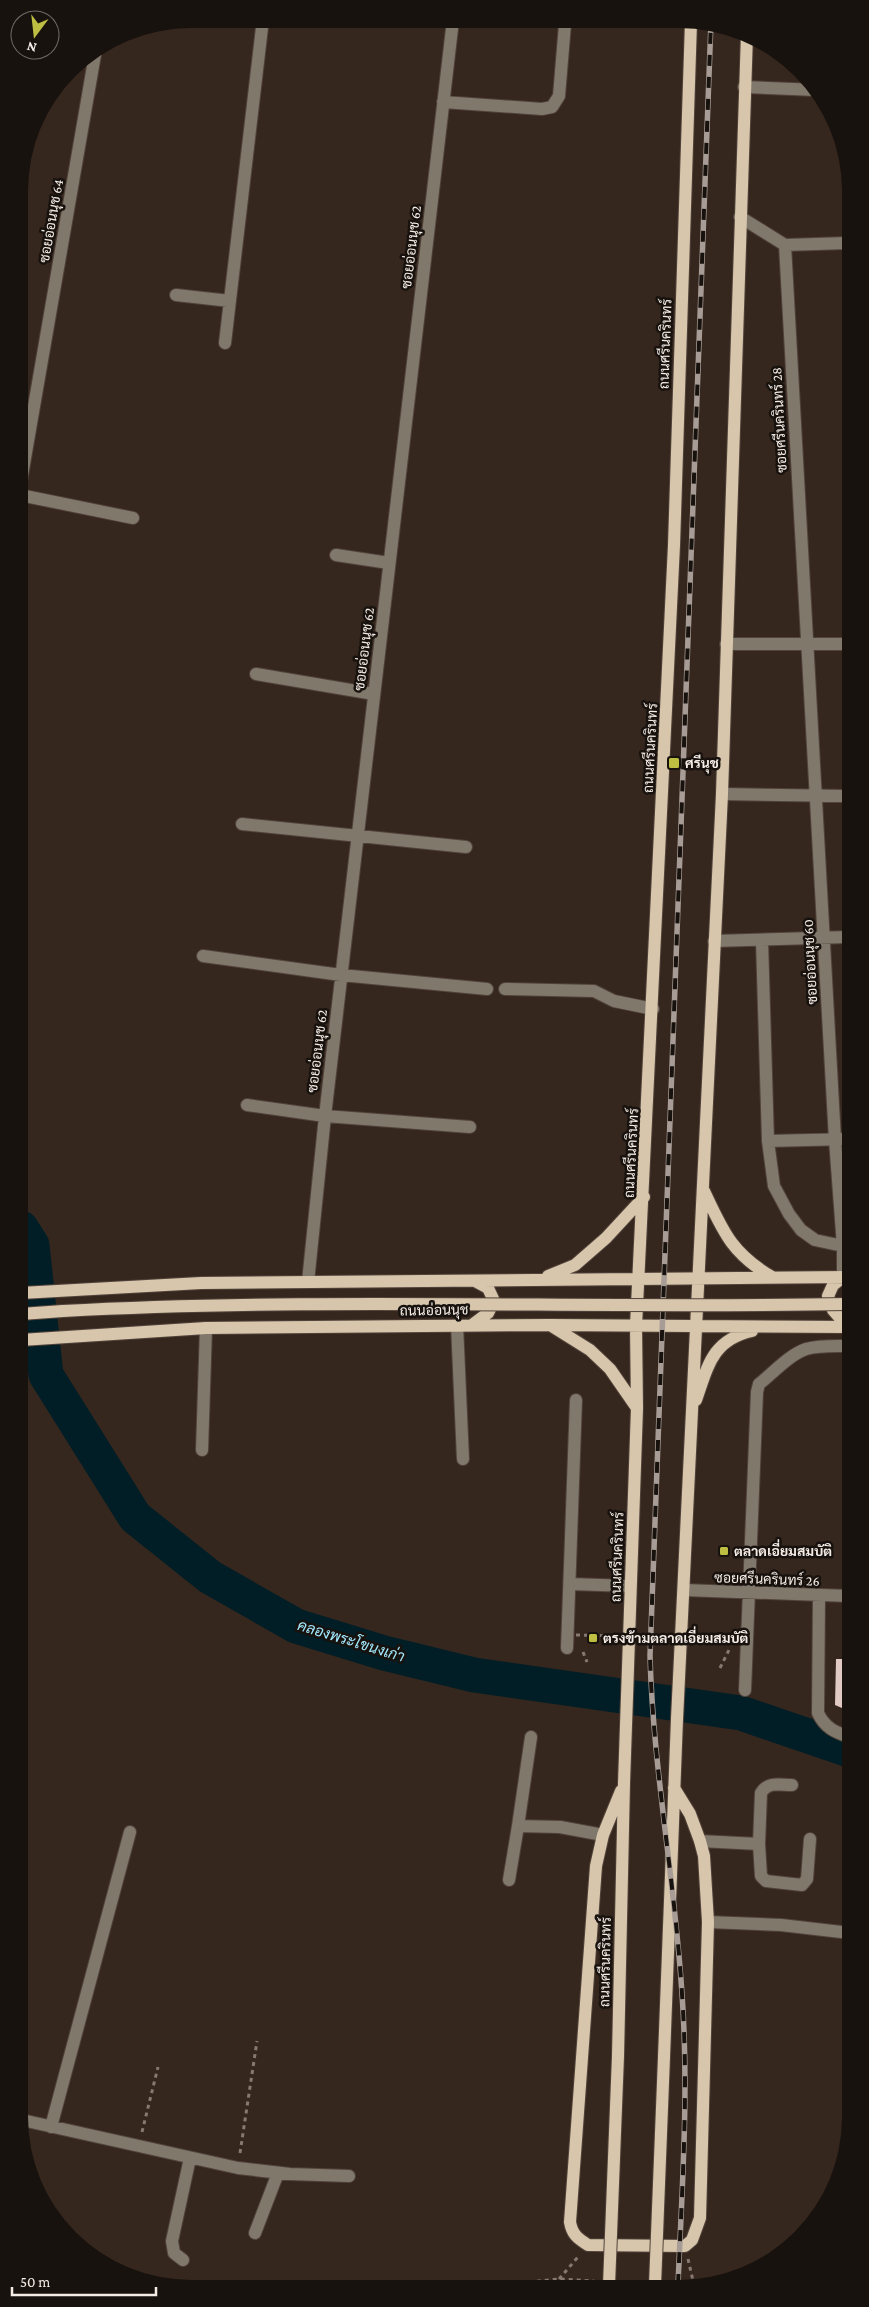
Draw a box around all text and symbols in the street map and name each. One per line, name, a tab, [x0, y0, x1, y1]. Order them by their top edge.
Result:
north arrow	[10, 10, 60, 60]
text: N	[25, 38, 38, 57]
street label: ซอยอ่อนนุช 64	[36, 178, 68, 264]
street label: ซอยอ่อนนุช 62	[398, 204, 426, 290]
street label: ถนนศรีนครินทร์	[654, 298, 675, 389]
street label: ซอยศรีนครินทร์ 28	[767, 367, 790, 473]
street label: ซอยอ่อนนุช 62	[351, 606, 379, 692]
street label: ถนนศรีนครินทร์	[639, 702, 660, 793]
place label: ศรีนุช	[685, 754, 719, 774]
marker: ศรีนุช	[667, 756, 681, 770]
street label: ซอยอ่อนนุช 60	[800, 919, 822, 1005]
street label: ซอยอ่อนนุช 62	[304, 1008, 332, 1094]
street label: ถนนศรีนครินทร์	[620, 1107, 641, 1198]
street label: ถนนอ่อนนุช	[399, 1301, 469, 1321]
street label: ถนนศรีนครินทร์	[606, 1511, 627, 1602]
place label: ตลาดเอี่ยมสมบัติ	[734, 1539, 832, 1559]
marker: ตลาดเอี่ยมสมบัติ	[718, 1545, 730, 1557]
street label: ซอยศรีนครินทร์ 26	[714, 1568, 820, 1589]
water label: คลองพระโขนงเก่า	[296, 1615, 407, 1665]
place label: ตรงข้ามตลาดเอี่ยมสมบัติ	[603, 1626, 748, 1646]
marker: ตรงข้ามตลาดเอี่ยมสมบัติ	[587, 1632, 599, 1644]
street label: ถนนศรีนครินทร์	[595, 1917, 614, 2007]
scale bar	[12, 2264, 156, 2296]
text: 50 m	[20, 2274, 50, 2290]

